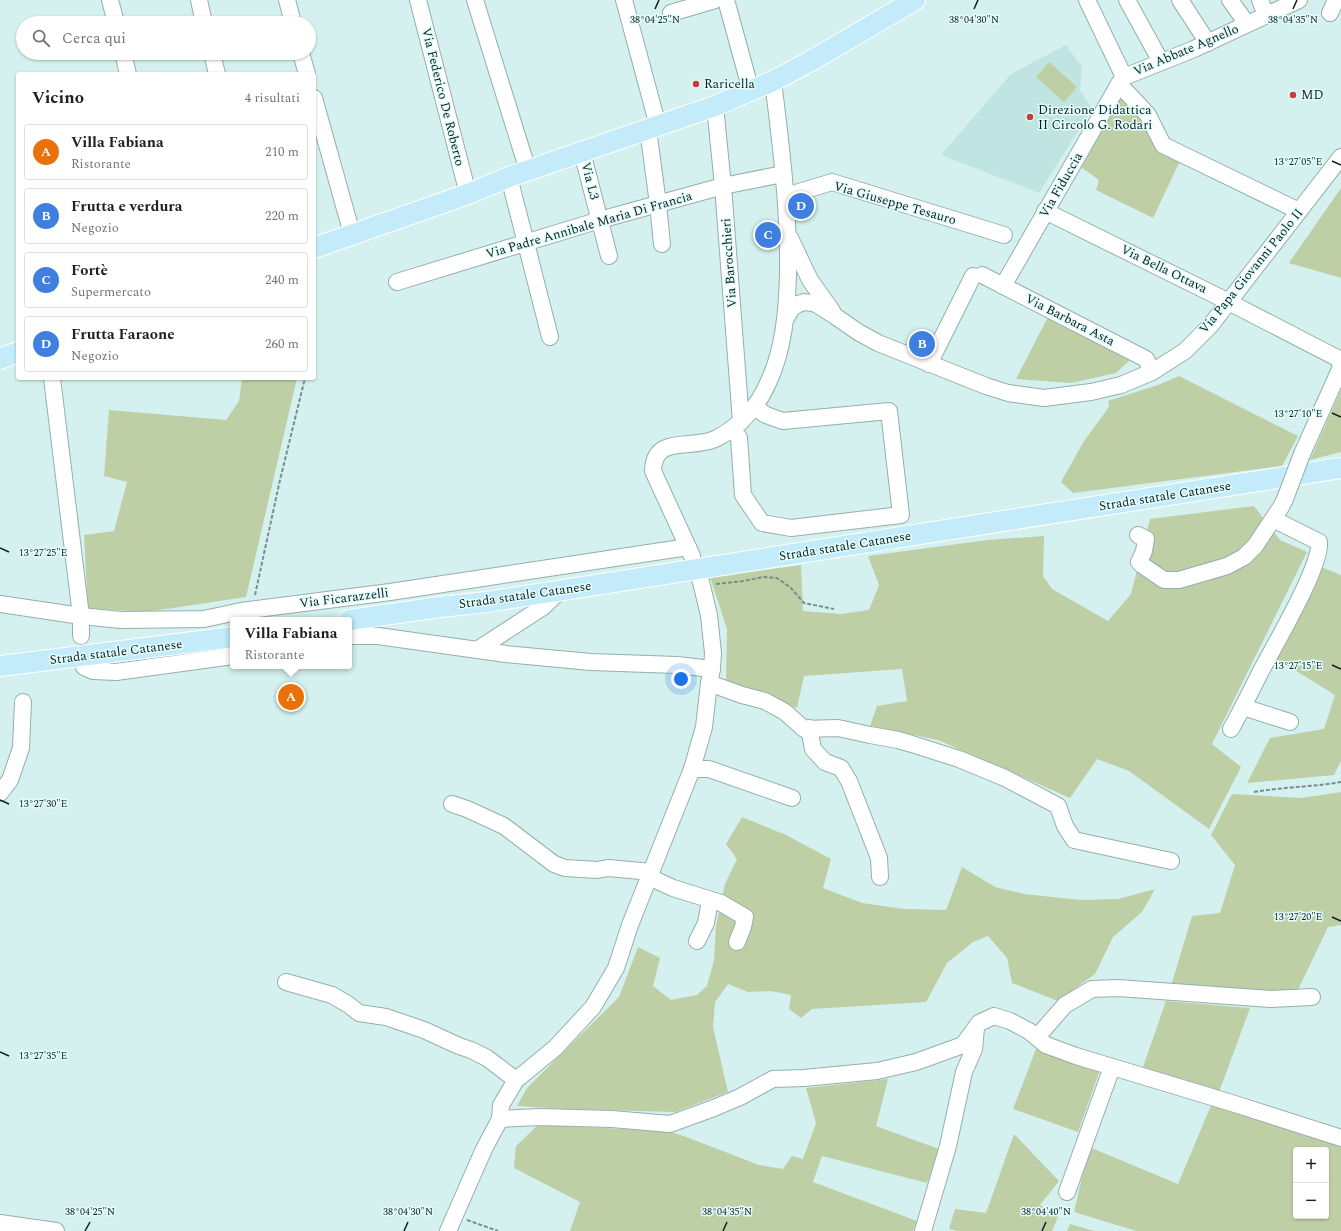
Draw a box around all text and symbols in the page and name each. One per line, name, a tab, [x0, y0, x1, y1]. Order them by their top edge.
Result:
text: 38°04'25"N	[630, 12, 680, 28]
text: 38°04'30"N	[949, 12, 999, 28]
text: 38°04'35"N	[1268, 12, 1318, 28]
search box	[16, 16, 316, 60]
street label: Via Abbate Agnello	[1130, 19, 1242, 81]
street label: Via Federico De Roberto	[416, 26, 470, 168]
icon: search	[30, 27, 52, 49]
text: Cerca qui	[62, 27, 126, 50]
place label: Raricella	[704, 74, 755, 94]
marker: Raricella	[691, 79, 701, 89]
text: Vicino	[32, 85, 84, 111]
place label: MD	[1301, 85, 1324, 105]
text: 4 risultati	[245, 88, 300, 108]
marker: MD	[1288, 90, 1298, 100]
place label: Direzione Didattica II Circolo G. Rodari	[1038, 100, 1152, 135]
marker: Direzione Didattica II Circolo G. Rodari	[1025, 112, 1035, 122]
text: Villa Fabiana	[71, 131, 164, 154]
text: A	[41, 142, 51, 162]
text: 210 m	[265, 142, 299, 162]
street label: Via Fiduccia	[1034, 148, 1088, 221]
text: Ristorante	[71, 154, 131, 174]
text: 13°27'05"E	[1274, 154, 1322, 170]
street label: Via L3	[576, 160, 604, 202]
street label: Via Giuseppe Tesauro	[831, 176, 959, 230]
street label: Via Padre Annibale Maria Di Francia	[483, 186, 695, 264]
pin: D	[788, 191, 814, 221]
text: Frutta e verdura	[71, 195, 182, 218]
street label: Via Papa Giovanni Paolo II	[1194, 204, 1308, 338]
text: B	[41, 206, 51, 226]
text: 220 m	[265, 206, 299, 226]
street label: Via Barocchieri	[716, 217, 742, 309]
text: Negozio	[71, 218, 119, 238]
pin: C	[755, 220, 781, 250]
street label: Via Bella Ottava	[1117, 239, 1211, 299]
text: Fortè	[71, 259, 108, 282]
text: C	[41, 270, 51, 290]
text: 240 m	[265, 270, 299, 290]
text: Supermercato	[71, 282, 151, 302]
street label: Via Barbara Asta	[1022, 289, 1119, 351]
text: Frutta Faraone	[71, 323, 175, 346]
pin: B	[909, 329, 935, 359]
text: D	[41, 334, 51, 354]
text: 260 m	[265, 334, 299, 354]
text: Negozio	[71, 346, 119, 366]
text: 13°27'10"E	[1274, 406, 1322, 422]
street label: Strada statale Catanese	[1097, 476, 1233, 516]
street label: Strada statale Catanese	[777, 526, 913, 566]
text: 13°27'25"E	[19, 545, 67, 561]
street label: Strada statale Catanese	[458, 576, 592, 614]
street label: Via Ficarazzelli	[298, 583, 390, 613]
popup	[230, 617, 352, 669]
text: Villa Fabiana	[245, 622, 337, 645]
street label: Strada statale Catanese	[49, 634, 183, 670]
text: Ristorante	[245, 645, 304, 665]
text: 13°27'15"E	[1274, 658, 1322, 674]
your location	[671, 669, 691, 689]
pin: A	[278, 682, 304, 712]
text: 13°27'30"E	[19, 796, 67, 812]
text: 13°27'20"E	[1274, 909, 1322, 925]
text: 13°27'35"E	[19, 1048, 67, 1064]
map controls	[1293, 1147, 1329, 1219]
button: +	[1293, 1147, 1329, 1183]
button: −	[1293, 1183, 1329, 1219]
text: 38°04'25"N	[65, 1204, 115, 1220]
text: 38°04'30"N	[383, 1204, 433, 1220]
text: 38°04'35"N	[702, 1204, 752, 1220]
text: 38°04'40"N	[1021, 1204, 1071, 1220]

